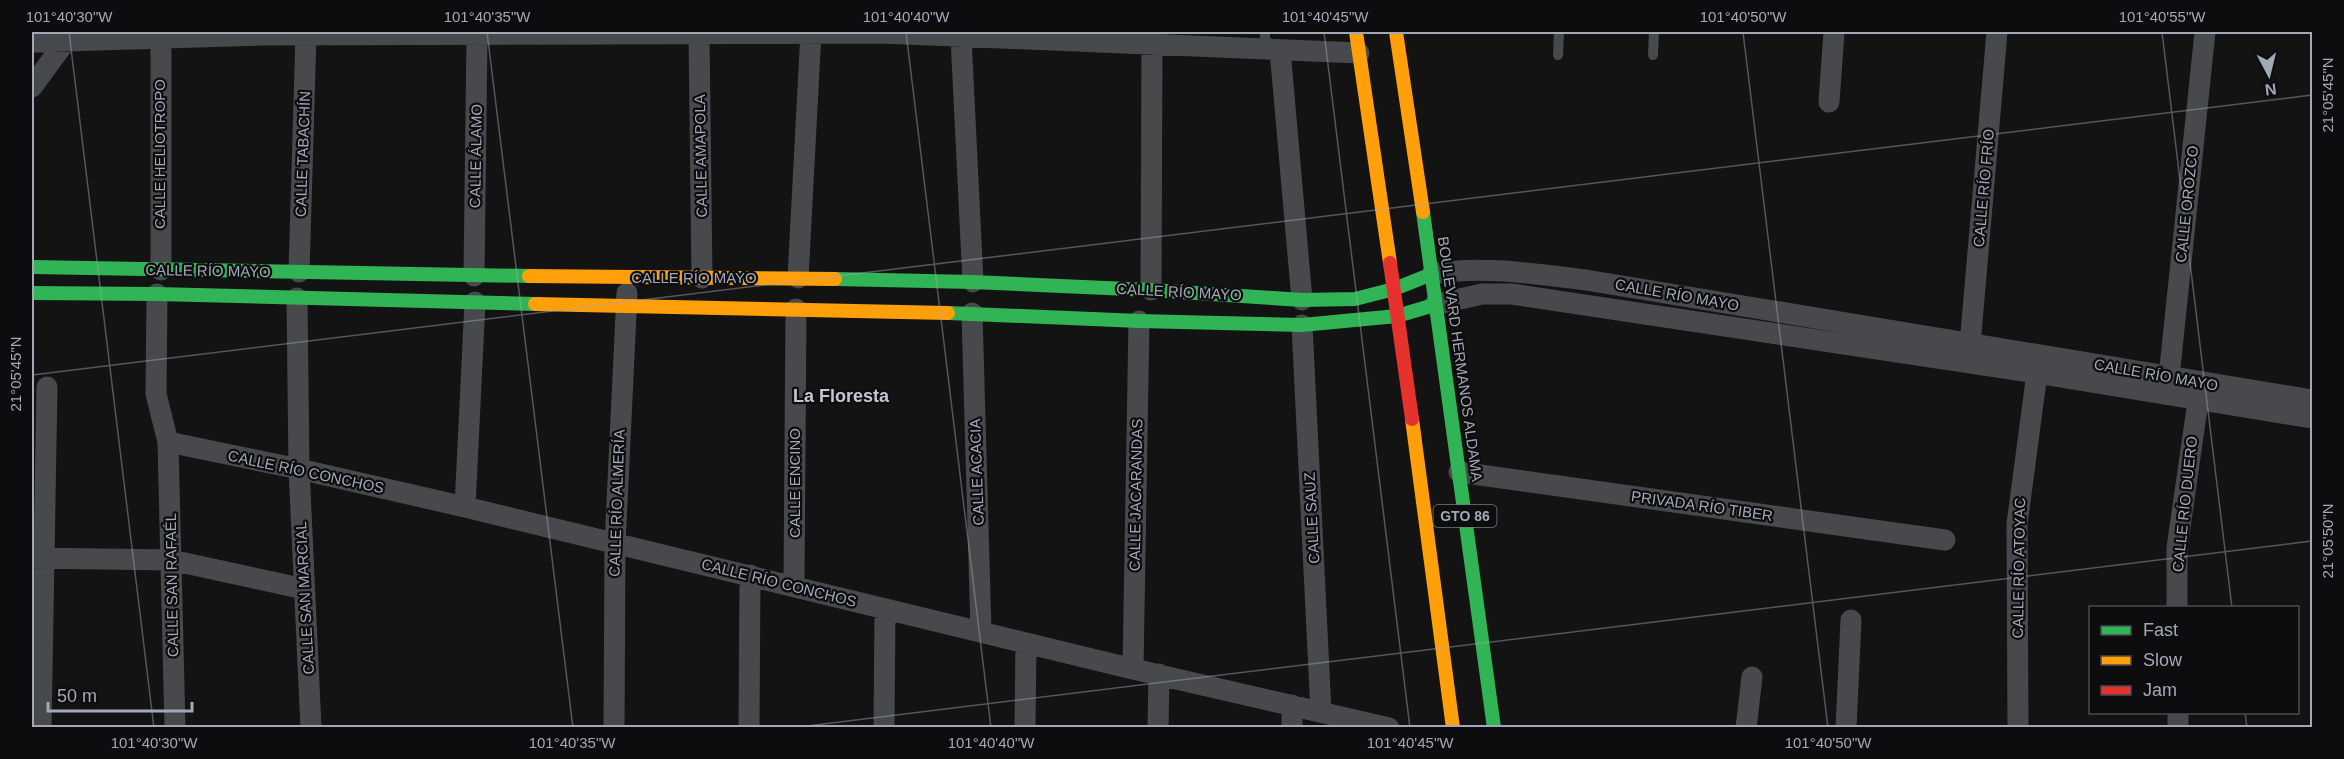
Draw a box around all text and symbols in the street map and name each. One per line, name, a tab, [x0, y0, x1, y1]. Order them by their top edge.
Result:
text: 101°40'30"W	[26, 8, 113, 25]
text: 101°40'35"W	[444, 8, 531, 25]
text: 101°40'40"W	[863, 8, 950, 25]
text: 101°40'45"W	[1282, 8, 1369, 25]
text: 101°40'50"W	[1700, 8, 1787, 25]
text: 101°40'55"W	[2119, 8, 2206, 25]
north arrow	[2239, 45, 2299, 105]
text: 21°05'45"N	[2319, 57, 2336, 133]
street label: CALLE HELIOTROPO	[151, 79, 168, 229]
text: N	[2264, 80, 2278, 99]
street label: CALLE TABACHÍN	[292, 91, 313, 217]
street label: CALLE AMAPOLA	[691, 94, 710, 218]
street label: CALLE ÁLAMO	[466, 104, 485, 208]
street label: CALLE RÍO FRÍO	[1970, 128, 1997, 248]
street label: CALLE OROZCO	[2172, 145, 2201, 263]
street label: BOULEVARD HERMANOS ALDAMA	[1435, 235, 1486, 483]
street label: CALLE RÍO MAYO	[145, 261, 271, 280]
street label: CALLE RÍO MAYO	[631, 269, 757, 286]
street label: CALLE RÍO MAYO	[1614, 275, 1740, 314]
street label: CALLE RÍO MAYO	[1116, 280, 1242, 303]
text: 21°05'45"N	[7, 336, 24, 412]
street label: CALLE RÍO MAYO	[2093, 355, 2219, 394]
district label: La Floresta	[793, 386, 890, 406]
street label: CALLE ACACIA	[966, 418, 987, 526]
street label: CALLE JACARANDAS	[1126, 419, 1145, 571]
street label: CALLE ENCINO	[786, 428, 803, 538]
street label: CALLE RÍO ALMERÍA	[605, 429, 628, 577]
street label: CALLE RÍO DUERO	[2169, 435, 2200, 573]
street label: CALLE RÍO CONCHOS	[226, 447, 386, 496]
street label: CALLE SAUZ	[1301, 472, 1322, 564]
street label: PRIVADA RÍO TIBER	[1630, 487, 1774, 524]
street label: CALLE RÍO ATOYAC	[2009, 497, 2028, 639]
text: 21°05'50"N	[2319, 503, 2336, 579]
road number: GTO 86	[1434, 505, 1496, 527]
street label: CALLE SAN RAFAÉL	[162, 513, 181, 657]
street label: CALLE SAN MARCIAL	[292, 521, 317, 675]
street label: CALLE RÍO CONCHOS	[700, 555, 858, 610]
legend	[2089, 606, 2299, 714]
text: Fast	[2143, 620, 2178, 640]
text: Slow	[2143, 650, 2183, 670]
scale bar	[48, 675, 192, 713]
text: Jam	[2143, 680, 2177, 700]
text: 50 m	[57, 686, 97, 706]
text: 101°40'30"W	[111, 734, 198, 751]
text: 101°40'35"W	[529, 734, 616, 751]
text: 101°40'40"W	[948, 734, 1035, 751]
text: 101°40'45"W	[1367, 734, 1454, 751]
text: 101°40'50"W	[1785, 734, 1872, 751]

